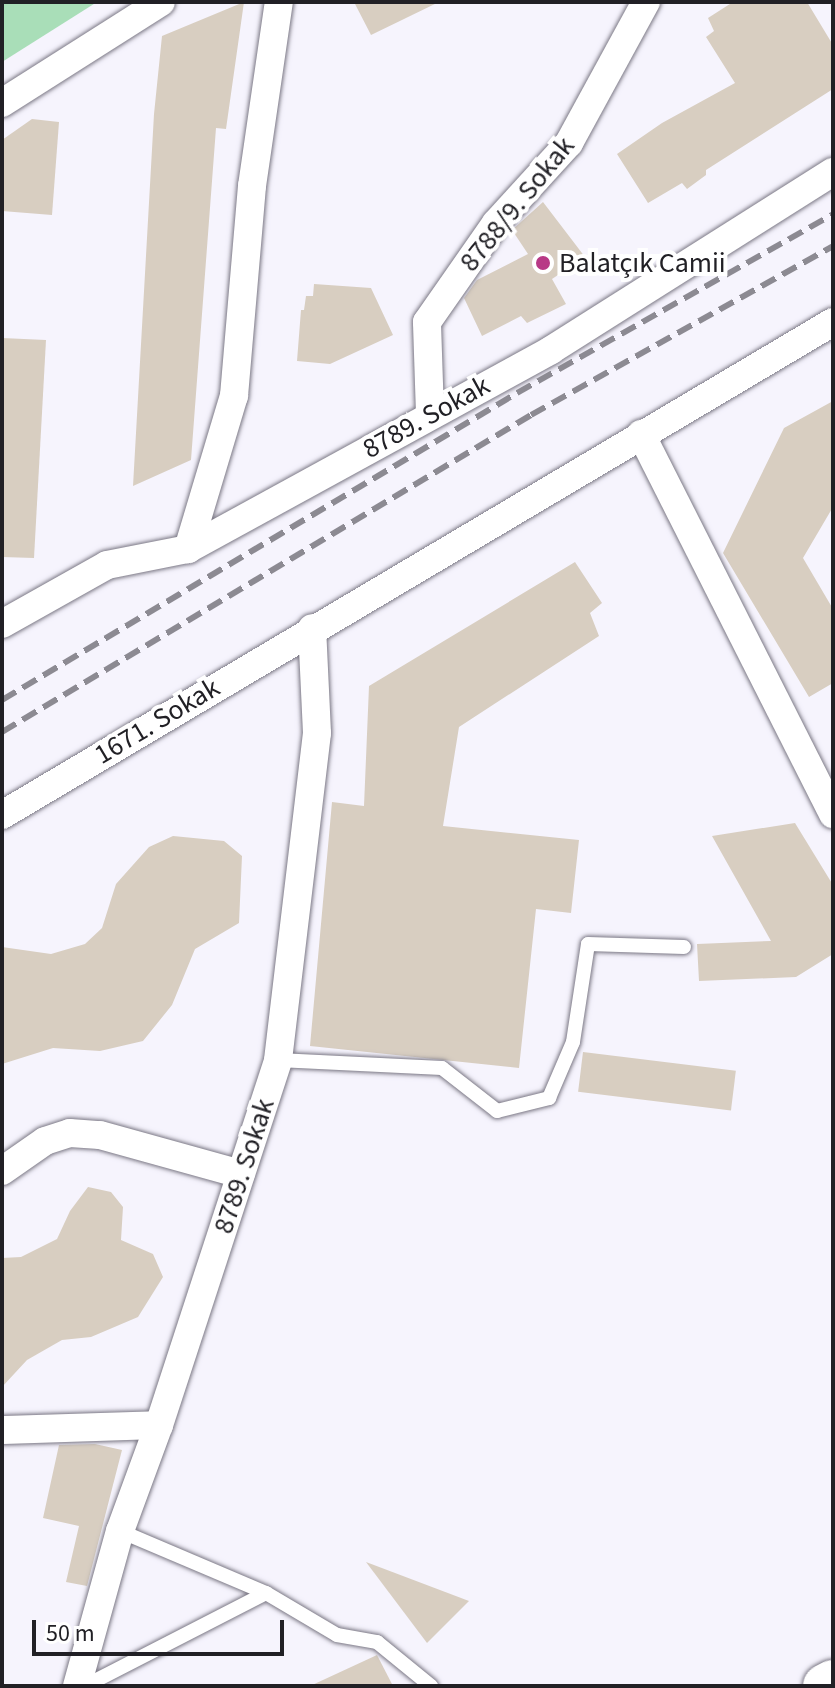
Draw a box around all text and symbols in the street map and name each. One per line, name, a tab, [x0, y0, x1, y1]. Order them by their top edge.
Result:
street label: 8788/9. Sokak	[452, 130, 582, 278]
place label: Balatçık Camii	[559, 246, 726, 280]
marker: Balatçık Camii	[534, 254, 552, 272]
street label: 8789. Sokak	[357, 368, 495, 466]
street label: 1671. Sokak	[88, 671, 226, 771]
street label: 8789. Sokak	[206, 1094, 282, 1238]
scale bar	[36, 1604, 288, 1654]
text: 50 m	[46, 1616, 95, 1651]

